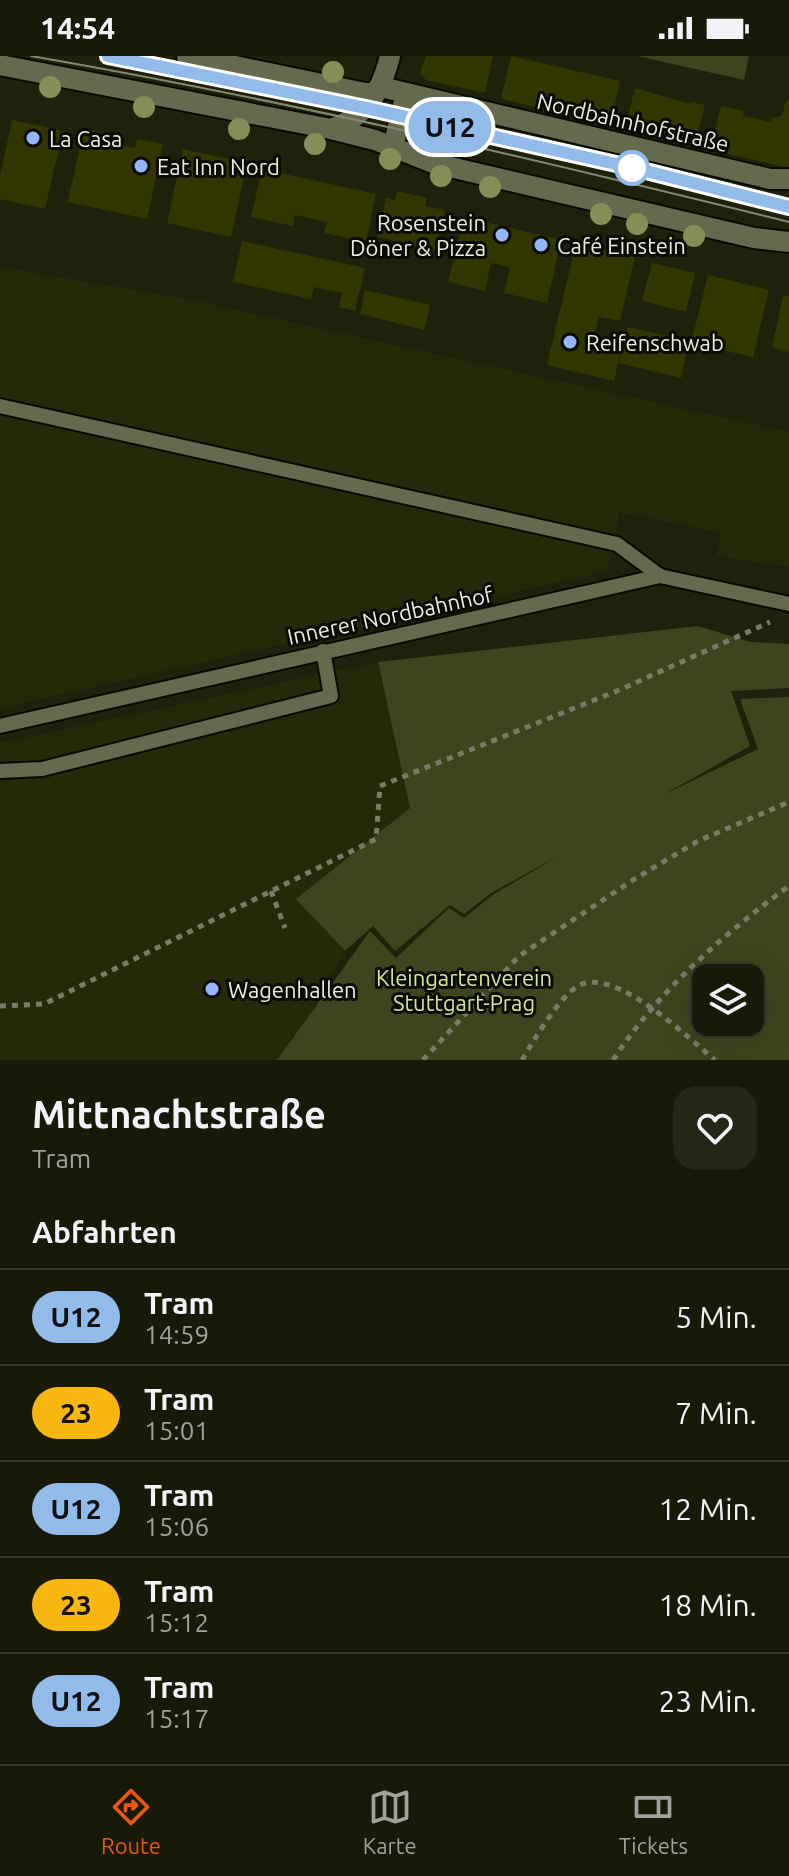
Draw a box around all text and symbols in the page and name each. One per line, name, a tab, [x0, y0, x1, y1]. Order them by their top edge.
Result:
text: 14:54	[40, 11, 115, 45]
street label: Nordbahnhofstraße	[535, 88, 731, 156]
line badge: U12	[404, 101, 496, 153]
text: U12	[424, 111, 476, 142]
place label: La Casa	[49, 126, 122, 151]
marker: La Casa	[24, 129, 42, 147]
unlabelled marker	[615, 151, 649, 185]
place label: Eat Inn Nord	[157, 154, 280, 179]
marker: Eat Inn Nord	[132, 157, 150, 175]
place label: Rosenstein Döner & Pizza	[350, 210, 486, 260]
marker: Rosenstein Döner & Pizza	[493, 226, 511, 244]
place label: Café Einstein	[557, 233, 686, 258]
marker: Café Einstein	[532, 236, 550, 254]
place label: Reifenschwab	[586, 330, 724, 355]
marker: Reifenschwab	[561, 333, 579, 351]
street label: Innerer Nordbahnhof	[285, 581, 496, 649]
map controls	[692, 964, 764, 1036]
button: layers	[692, 964, 764, 1036]
park label: Kleingartenverein Stuttgart-Prag	[376, 965, 552, 1015]
place label: Wagenhallen	[228, 977, 357, 1002]
marker: Wagenhallen	[203, 980, 221, 998]
button: heart	[673, 1086, 757, 1170]
text: Mittnachtstraße	[32, 1093, 326, 1135]
text: Tram	[32, 1144, 91, 1173]
text: Abfahrten	[32, 1215, 177, 1249]
text: Tram	[144, 1286, 214, 1320]
text: 5 Min.	[675, 1300, 757, 1334]
text: U12	[50, 1301, 102, 1332]
text: 14:59	[144, 1320, 209, 1349]
text: Tram	[144, 1382, 214, 1416]
text: 7 Min.	[675, 1396, 757, 1430]
text: 23	[60, 1397, 92, 1428]
text: 15:01	[144, 1416, 209, 1445]
text: Tram	[144, 1478, 214, 1512]
text: 12 Min.	[658, 1492, 757, 1526]
text: U12	[50, 1493, 102, 1524]
text: 15:06	[144, 1512, 209, 1541]
text: Tram	[144, 1574, 214, 1608]
text: 18 Min.	[658, 1588, 757, 1622]
text: 23	[60, 1589, 92, 1620]
text: 15:12	[144, 1608, 209, 1637]
text: Tram	[144, 1670, 214, 1704]
text: 23 Min.	[658, 1684, 757, 1718]
text: U12	[50, 1685, 102, 1716]
text: 15:17	[144, 1704, 209, 1733]
tab: Route	[101, 1785, 161, 1858]
tab: Karte	[363, 1785, 417, 1858]
tab: Tickets	[619, 1785, 688, 1858]

